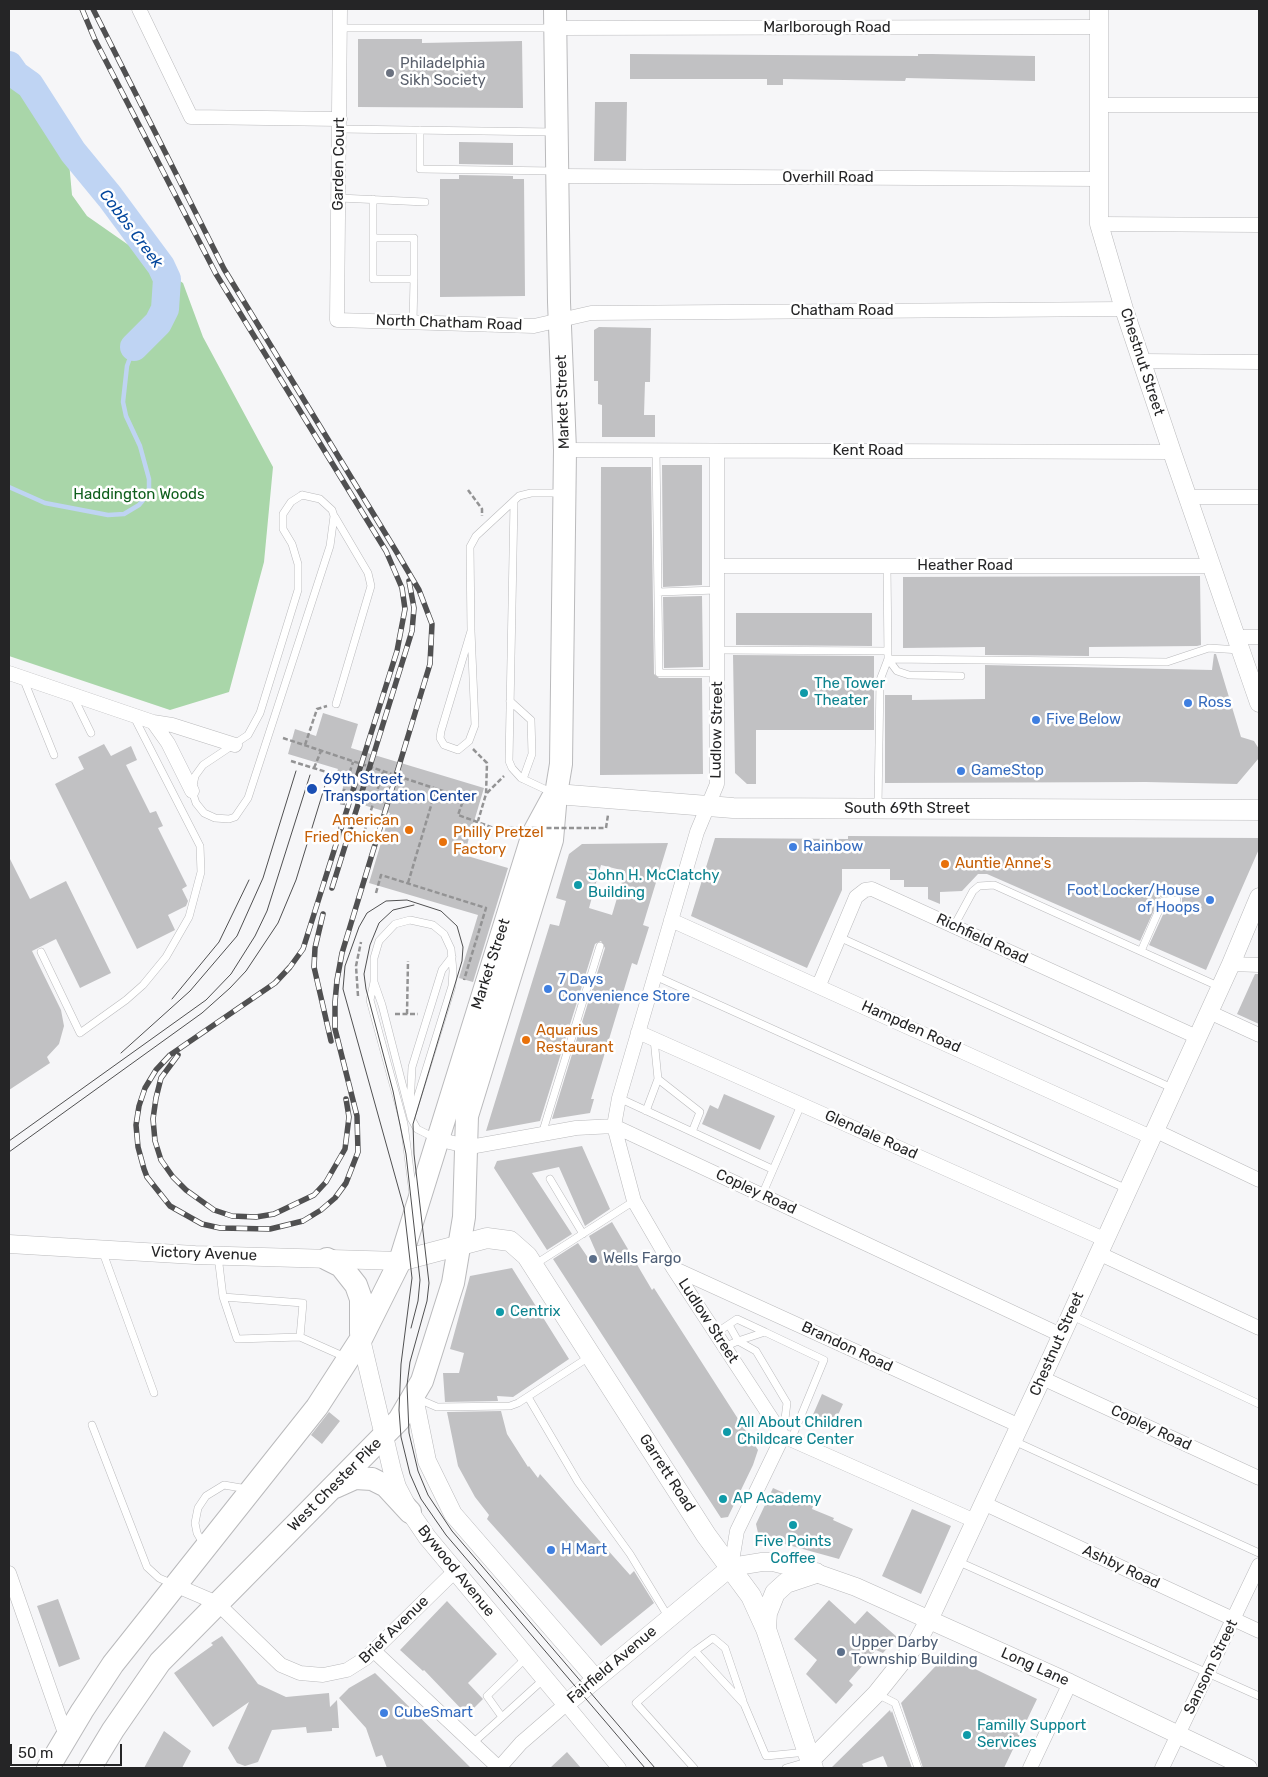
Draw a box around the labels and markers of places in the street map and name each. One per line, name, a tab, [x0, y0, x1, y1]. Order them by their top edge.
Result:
place label: Philadelphia Sikh Society	[400, 55, 486, 90]
marker: Philadelphia Sikh Society	[384, 67, 396, 79]
place label: The Tower Theater	[814, 675, 885, 710]
marker: The Tower Theater	[798, 687, 810, 699]
place label: Ross	[1198, 694, 1232, 712]
marker: Ross	[1182, 697, 1194, 709]
place label: Five Below	[1046, 711, 1121, 729]
marker: Five Below	[1030, 714, 1042, 726]
place label: GameStop	[971, 762, 1044, 780]
marker: GameStop	[955, 765, 967, 777]
place label: 69th Street Transportation Center	[323, 771, 477, 806]
marker: 69th Street Transportation Center	[305, 782, 319, 796]
place label: American Fried Chicken	[304, 812, 399, 847]
marker: American Fried Chicken	[403, 824, 415, 836]
place label: Philly Pretzel Factory	[453, 824, 544, 859]
marker: Philly Pretzel Factory	[437, 836, 449, 848]
place label: Rainbow	[803, 838, 863, 856]
marker: Rainbow	[787, 841, 799, 853]
place label: Auntie Anne's	[955, 855, 1051, 873]
marker: Auntie Anne's	[939, 858, 951, 870]
place label: John H. McClatchy Building	[588, 867, 719, 902]
marker: John H. McClatchy Building	[572, 879, 584, 891]
place label: Foot Locker/House of Hoops	[1067, 882, 1200, 917]
marker: Foot Locker/House of Hoops	[1204, 894, 1216, 906]
place label: 7 Days Convenience Store	[558, 971, 690, 1006]
marker: 7 Days Convenience Store	[542, 983, 554, 995]
place label: Aquarius Restaurant	[536, 1022, 614, 1057]
marker: Aquarius Restaurant	[520, 1034, 532, 1046]
place label: Wells Fargo	[603, 1250, 681, 1268]
marker: Wells Fargo	[587, 1253, 599, 1265]
place label: Centrix	[510, 1303, 561, 1321]
marker: Centrix	[494, 1306, 506, 1318]
place label: All About Children Childcare Center	[737, 1414, 863, 1449]
marker: All About Children Childcare Center	[721, 1426, 733, 1438]
place label: AP Academy	[733, 1490, 822, 1508]
marker: AP Academy	[717, 1493, 729, 1505]
marker: Five Points Coffee	[787, 1519, 799, 1531]
place label: Five Points Coffee	[755, 1533, 831, 1568]
place label: H Mart	[561, 1541, 607, 1559]
marker: H Mart	[545, 1544, 557, 1556]
place label: Upper Darby Township Building	[851, 1634, 978, 1669]
marker: Upper Darby Township Building	[835, 1646, 847, 1658]
place label: CubeSmart	[394, 1704, 473, 1722]
marker: CubeSmart	[378, 1707, 390, 1719]
place label: Familly Support Services	[977, 1717, 1086, 1752]
marker: Familly Support Services	[961, 1729, 973, 1741]

